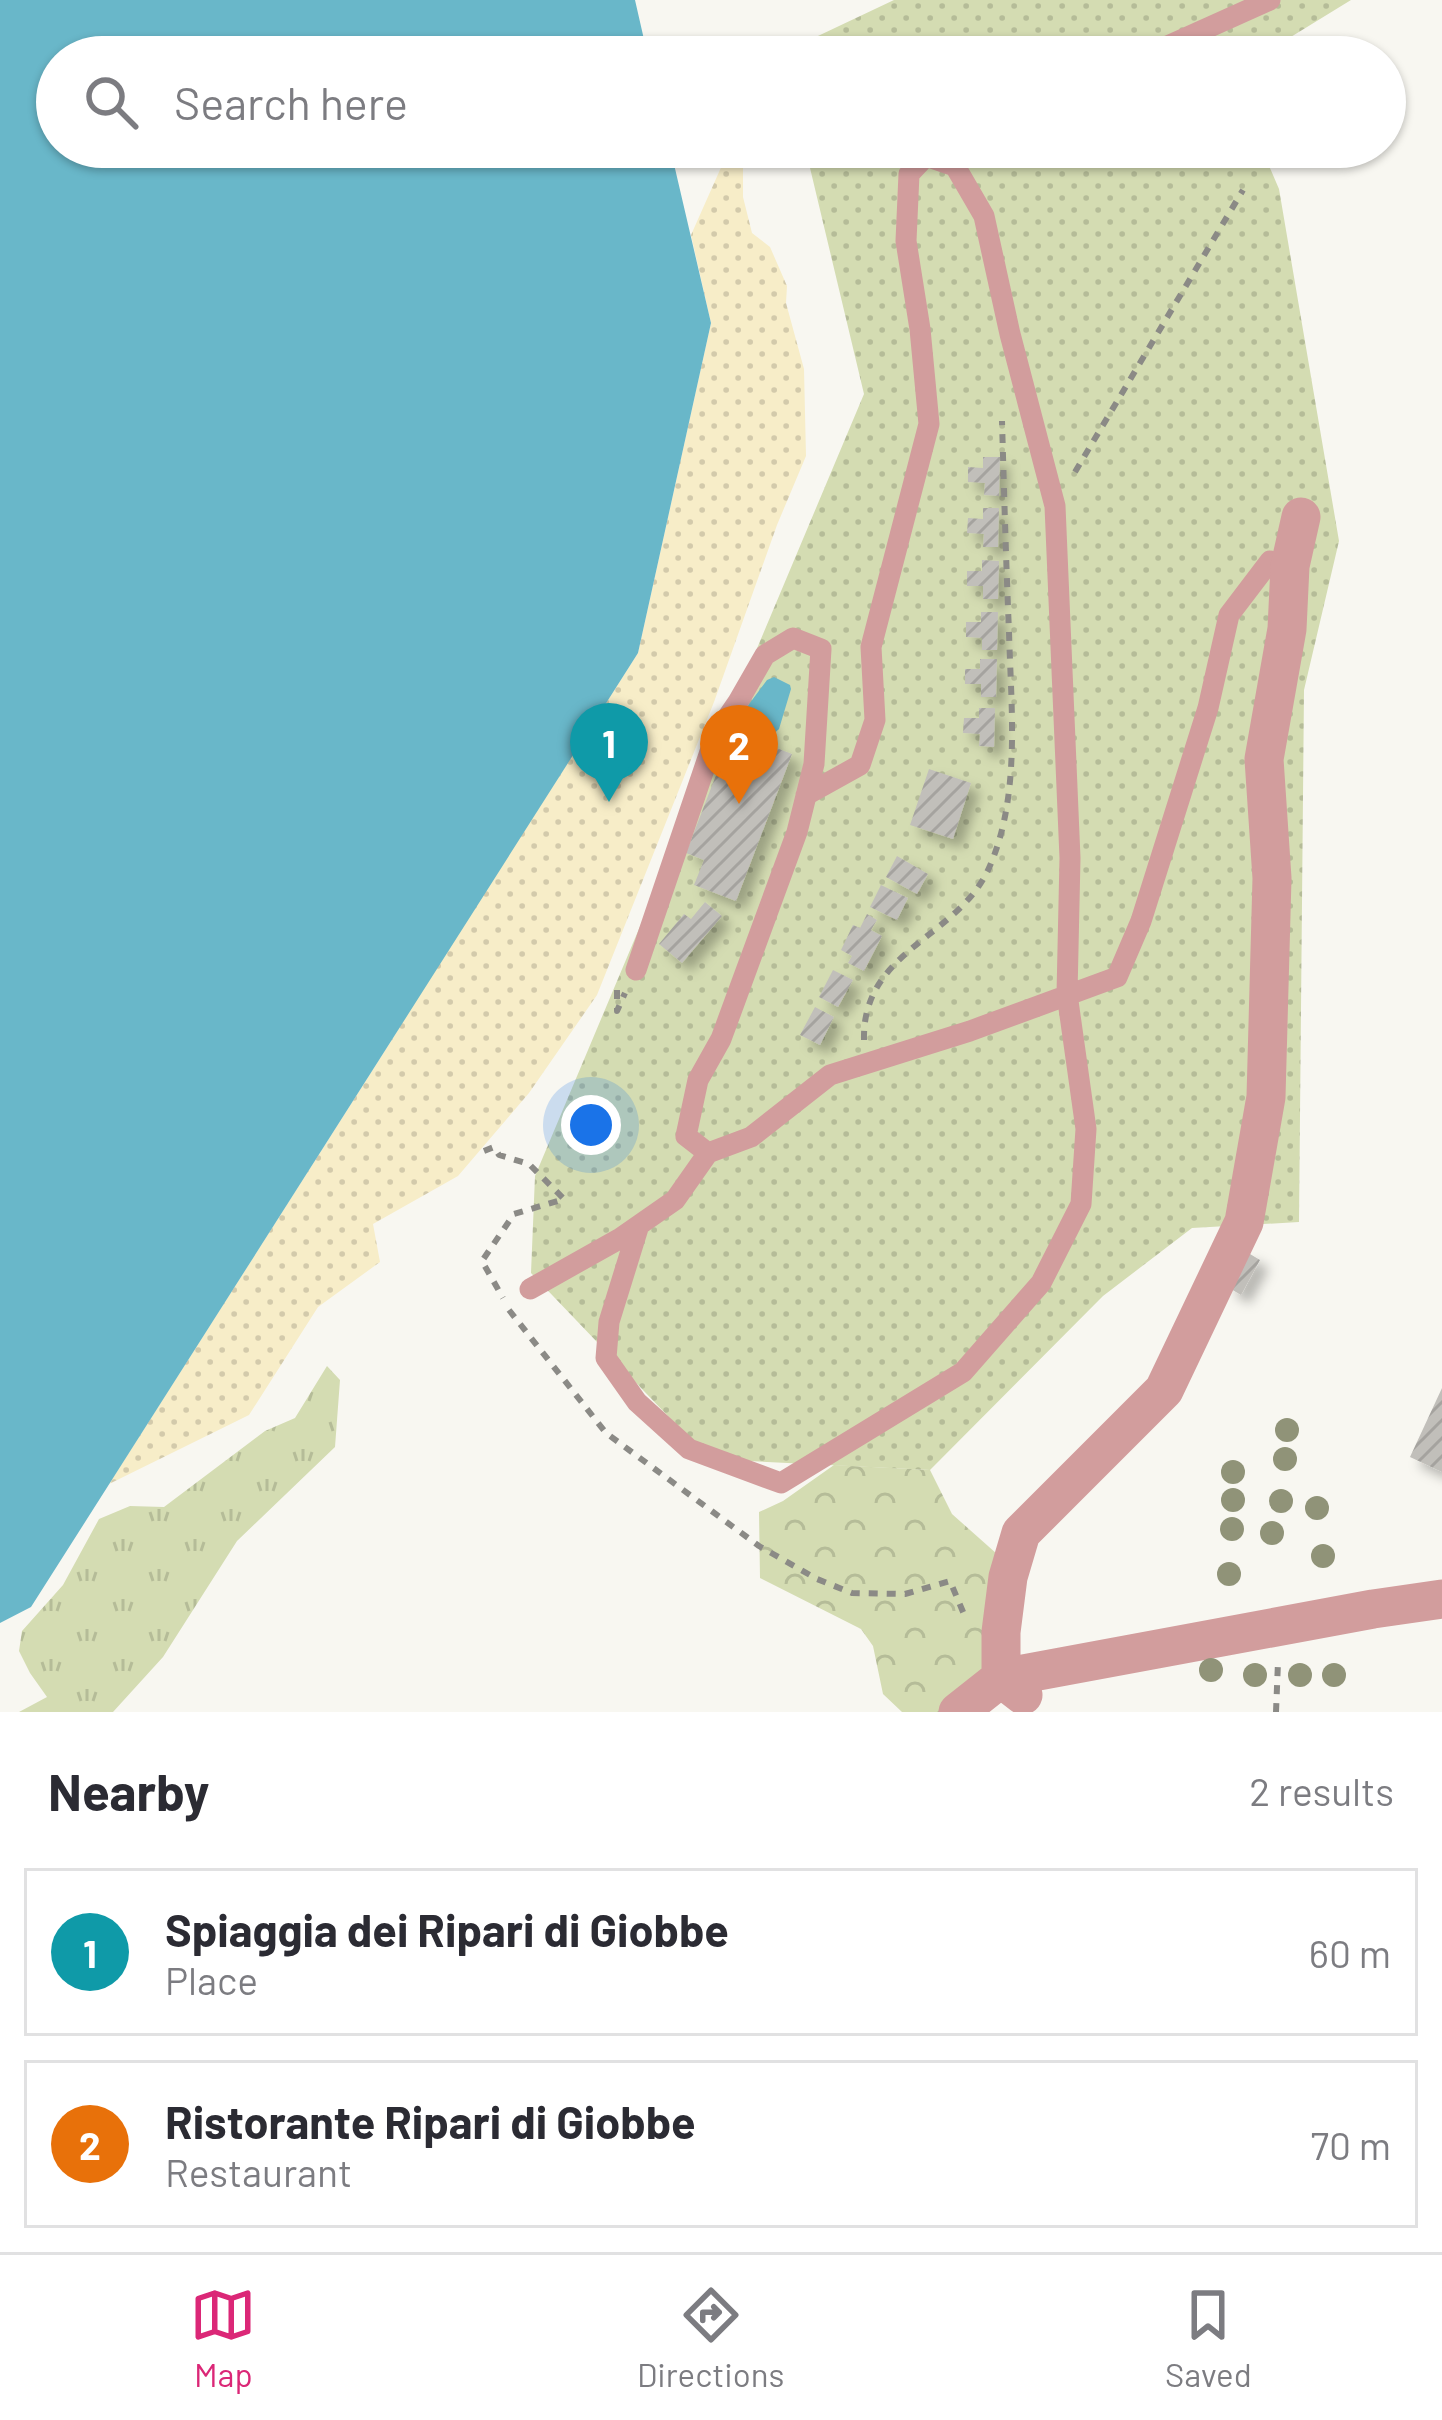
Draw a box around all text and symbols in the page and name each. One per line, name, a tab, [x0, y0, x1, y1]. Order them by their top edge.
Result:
search box	[36, 36, 1406, 168]
icon: search	[78, 69, 144, 135]
text: Search here	[174, 75, 408, 129]
pin: 1	[570, 703, 648, 802]
pin: 2	[700, 705, 778, 804]
your location	[561, 1095, 621, 1155]
text: Nearby	[48, 1760, 209, 1821]
text: 2 results	[1249, 1767, 1394, 1814]
text: Spiaggia dei Ripari di Giobbe	[165, 1902, 729, 1956]
text: 1	[83, 1929, 97, 1976]
text: 60 m	[1309, 1929, 1391, 1976]
text: Place	[165, 1956, 258, 2003]
text: Ristorante Ripari di Giobbe	[165, 2094, 696, 2148]
text: 2	[79, 2121, 101, 2168]
text: 70 m	[1310, 2121, 1391, 2168]
text: Restaurant	[165, 2148, 352, 2195]
tab: Map	[190, 2282, 256, 2394]
tab: Directions	[637, 2282, 784, 2394]
tab: Saved	[1165, 2282, 1252, 2394]

